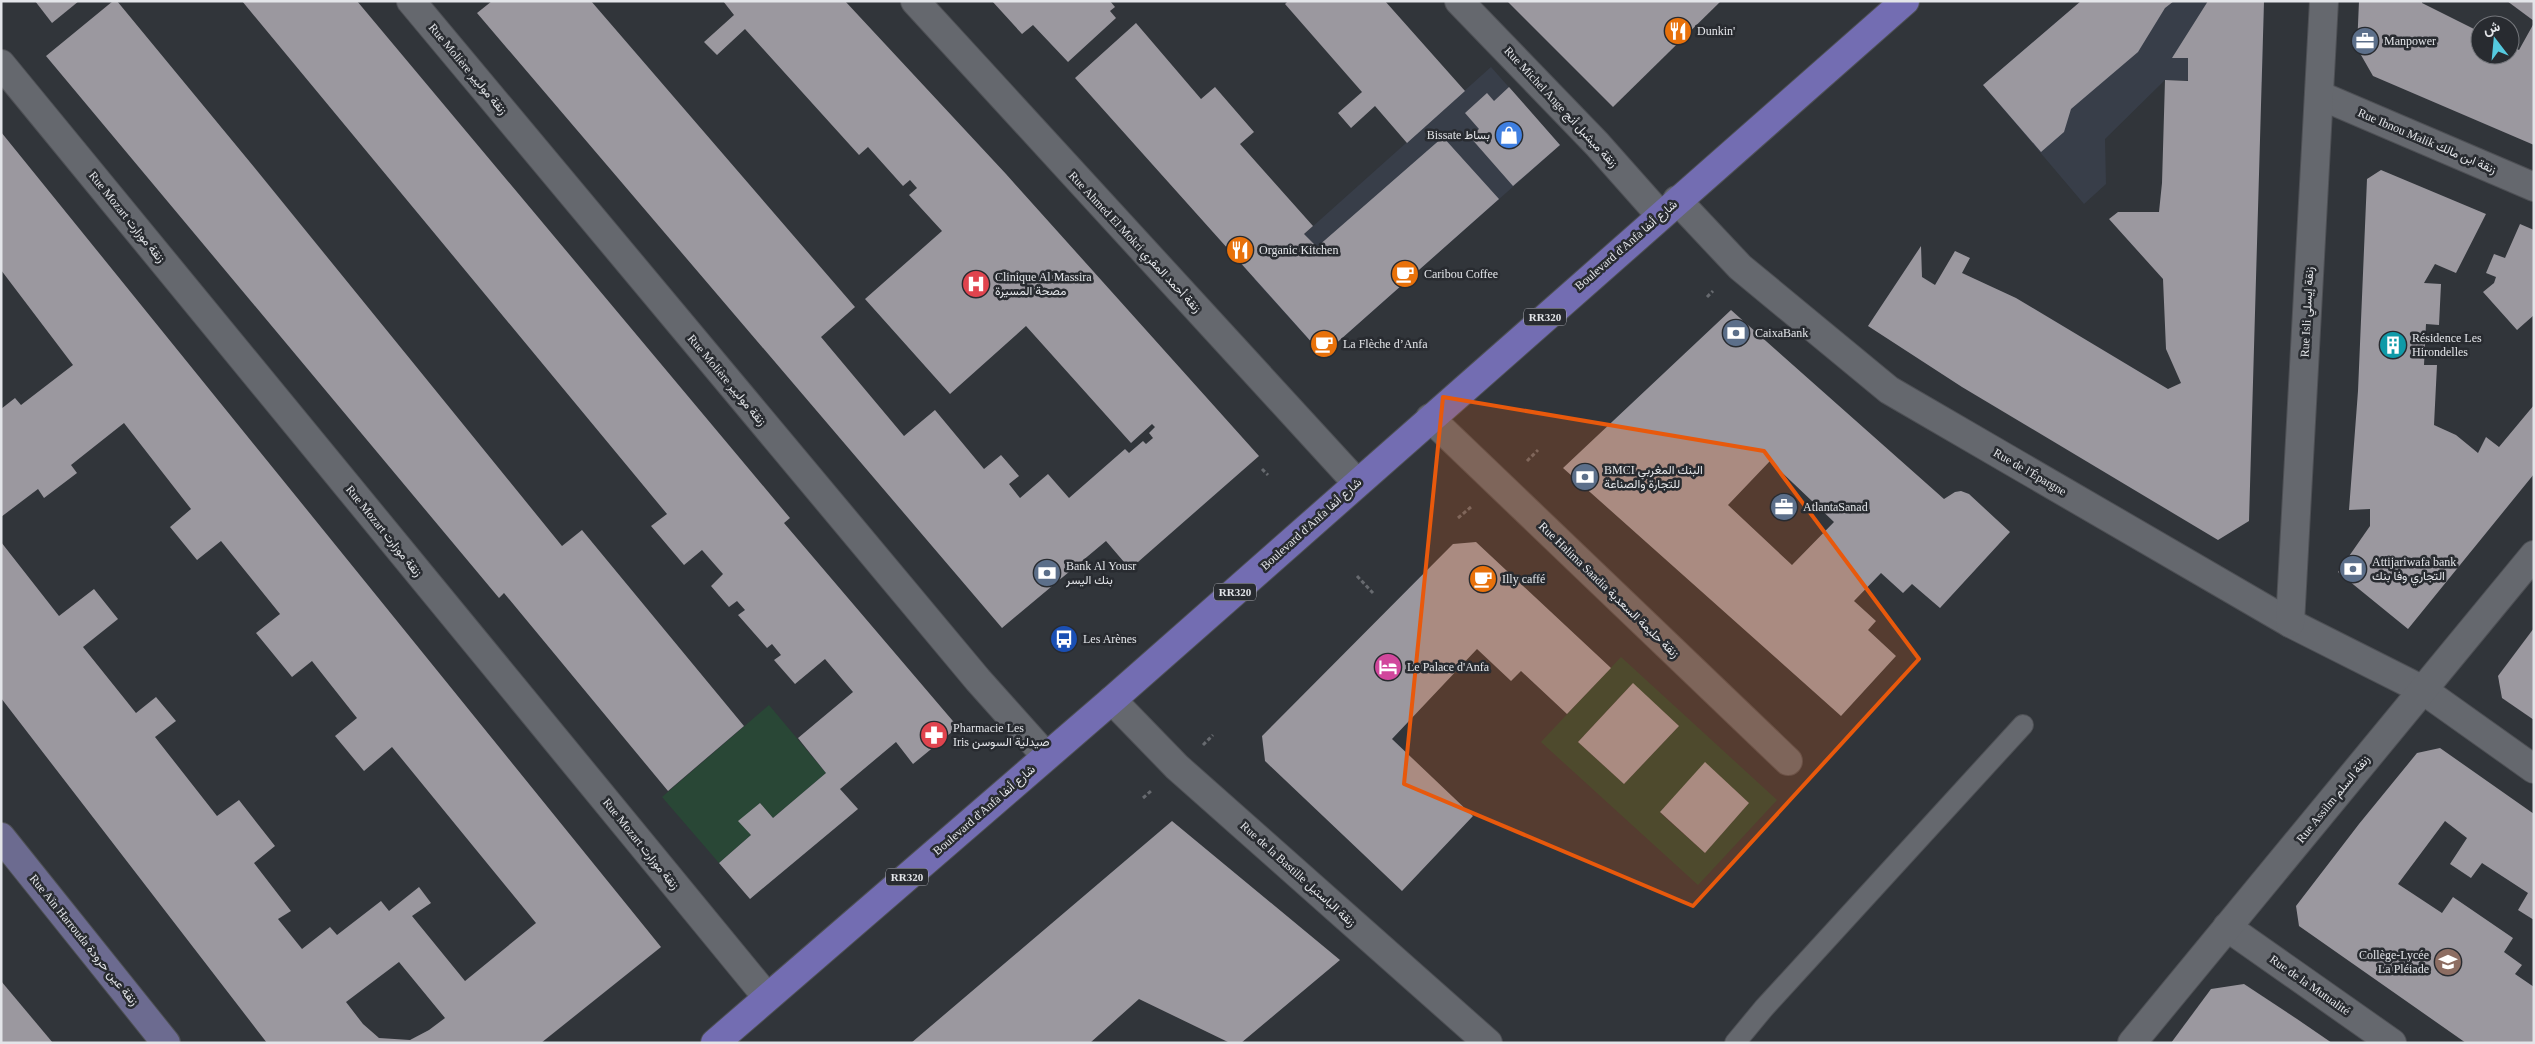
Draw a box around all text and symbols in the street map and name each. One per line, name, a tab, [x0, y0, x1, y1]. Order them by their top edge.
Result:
north arrow	[2470, 15, 2520, 65]
restaurant icon: Dunkin'	[1663, 16, 1693, 46]
text: ش	[2481, 18, 2502, 38]
street label: Rue Molière زنقة موليير	[425, 21, 510, 118]
place label: Dunkin'	[1697, 24, 1735, 38]
office icon: Manpower	[2350, 26, 2380, 56]
place label: Manpower	[2384, 34, 2436, 48]
street label: Rue Michel Ange زنقة ميشبل أنج	[1500, 44, 1621, 172]
street label: Rue Ibnou Malik زنقة ابن مالك	[2355, 105, 2498, 177]
shop icon: Bissate بساط	[1494, 120, 1524, 150]
place label: Bissate بساط	[1427, 128, 1490, 142]
street label: Rue Mozart زنقة موزارت	[85, 169, 168, 266]
street label: Rue Ahmed El Mokri زنقة أحمد المقري	[1064, 169, 1204, 318]
street label: Boulevard d'Anfa شارع أنفا	[1572, 197, 1681, 295]
restaurant icon: Organic Kitchen	[1225, 235, 1255, 265]
place label: Organic Kitchen	[1259, 243, 1338, 257]
cafe icon: Caribou Coffee	[1390, 259, 1420, 289]
street label: Rue Isli زنقة إيسلي	[2298, 266, 2319, 358]
place label: Caribou Coffee	[1424, 267, 1498, 281]
hospital icon: Clinique Al Massira مصحة المسيرة	[961, 269, 991, 299]
place label: Clinique Al Massira مصحة المسيرة	[995, 270, 1092, 299]
road number: RR320	[1524, 308, 1566, 326]
bank icon: CaixaBank	[1721, 318, 1751, 348]
place label: CaixaBank	[1755, 326, 1808, 340]
cafe icon: La Flèche d’Anfa	[1309, 329, 1339, 359]
building icon: Résidence Les Hirondelles	[2378, 330, 2408, 360]
place label: Résidence Les Hirondelles	[2412, 331, 2482, 359]
street label: Rue Molière زنقة موليير	[684, 332, 769, 429]
place label: La Flèche d’Anfa	[1343, 337, 1428, 351]
street label: Rue de l'Épargne	[1991, 445, 2069, 499]
bank icon: BMCI البنك المغربي للتجارة والصناعة	[1570, 462, 1600, 492]
place label: BMCI البنك المغربي للتجارة والصناعة	[1604, 463, 1703, 492]
street label: Boulevard d'Anfa شارع أنفا	[1258, 475, 1366, 574]
street label: Rue Mozart زنقة موزارت	[342, 483, 425, 580]
office icon: AtlantaSanad	[1769, 492, 1799, 522]
place label: AtlantaSanad	[1803, 500, 1868, 514]
street label: Rue Halima Saadia زنقة حليمة السعدية	[1535, 519, 1682, 662]
bank icon: Attijariwafa bank التجاري وفا بنك	[2338, 554, 2368, 584]
place label: Attijariwafa bank التجاري وفا بنك	[2372, 555, 2456, 586]
bank icon: Bank Al Yousr بنك اليسر	[1032, 558, 1062, 588]
place label: Bank Al Yousr بنك اليسر	[1065, 559, 1136, 588]
cafe icon: Illy caffé	[1468, 564, 1498, 594]
place label: Illy caffé	[1502, 572, 1545, 586]
road number: RR320	[1214, 584, 1256, 600]
bus stop icon: Les Arènes	[1049, 624, 1079, 654]
place label: Les Arènes	[1083, 632, 1137, 646]
hotel icon: Le Palace d'Anfa	[1373, 652, 1403, 682]
place label: Le Palace d'Anfa	[1407, 660, 1490, 674]
pharmacy icon: Pharmacie Les Iris صيدلية السوسن	[919, 720, 949, 750]
place label: Pharmacie Les Iris صيدلية السوسن	[953, 721, 1050, 750]
street label: Rue Assilm زنقة السلم	[2293, 752, 2373, 846]
street label: Boulevard d'Anfa شارع أنفا	[930, 762, 1039, 860]
street label: Rue Mozart زنقة موزارت	[599, 796, 682, 893]
street label: Rue de la Bastille زنقة الباستيل	[1237, 819, 1358, 930]
road number: RR320	[886, 869, 928, 886]
street label: Rue Aïn Harrouda زنقة عين حرودة	[26, 872, 141, 1009]
school or university icon: Collège-Lycée La Pléiade	[2433, 947, 2463, 977]
place label: Collège-Lycée La Pléiade	[2359, 948, 2429, 976]
street label: Rue de la Mutualité	[2267, 952, 2353, 1018]

